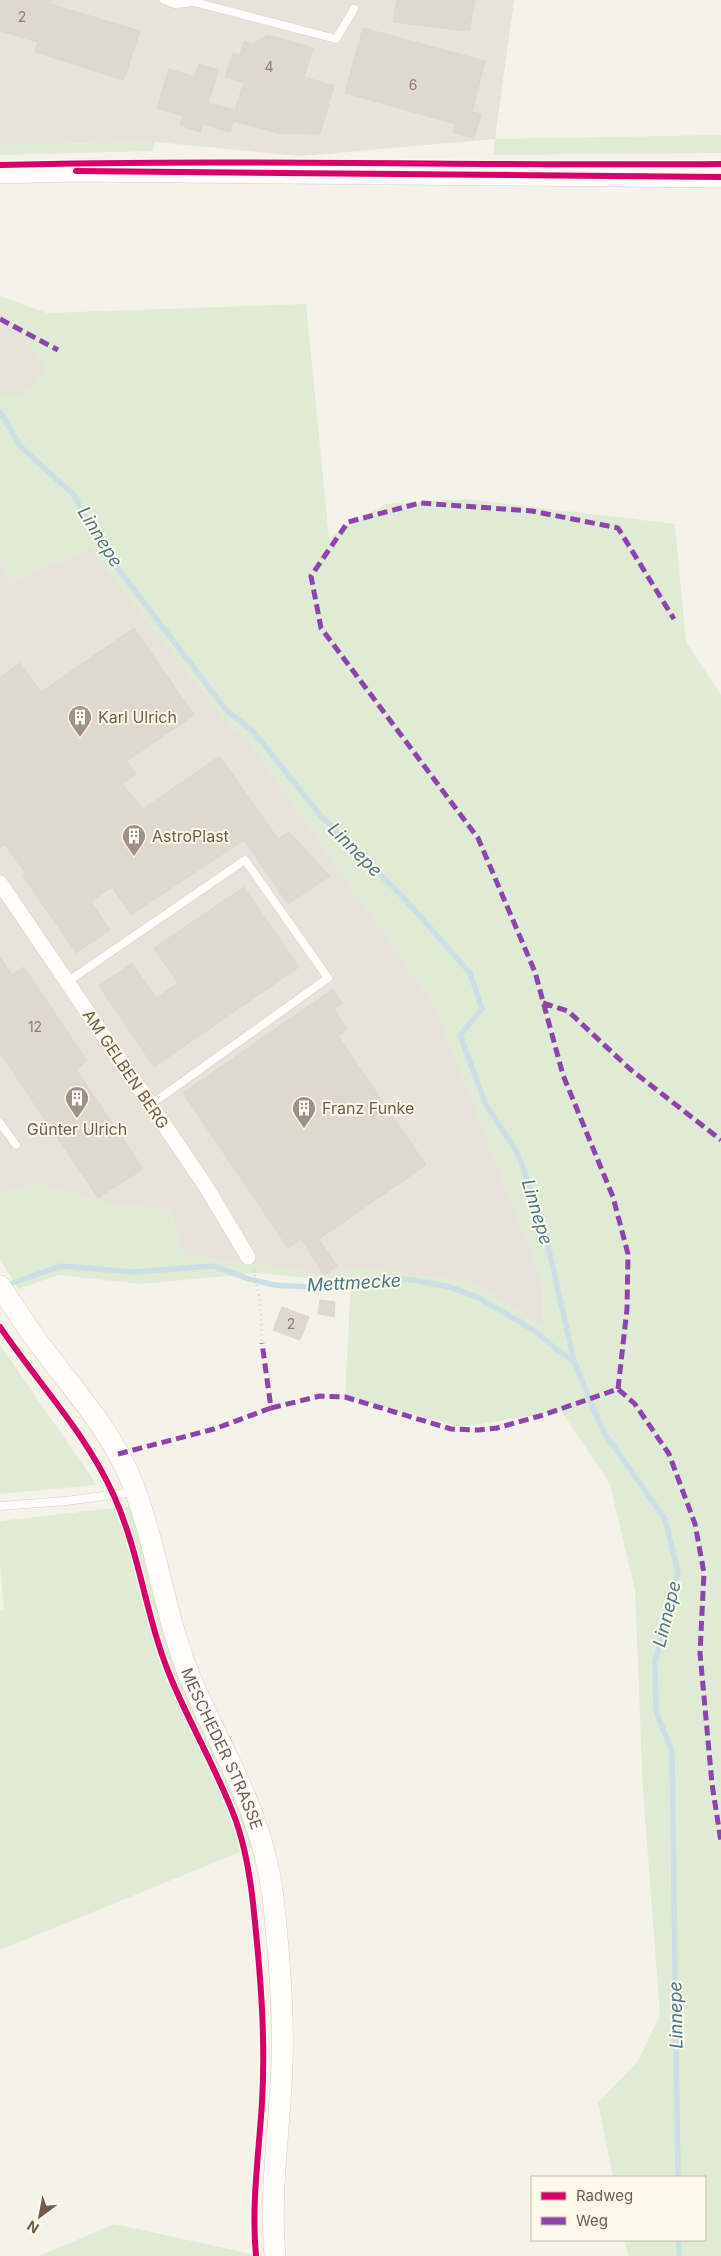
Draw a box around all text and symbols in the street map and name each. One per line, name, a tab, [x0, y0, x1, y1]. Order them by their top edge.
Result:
house number: 2	[18, 8, 26, 25]
house number: 4	[264, 58, 274, 75]
house number: 6	[409, 76, 417, 93]
water label: Linnepe	[74, 503, 127, 571]
building icon: Karl Ulrich	[67, 704, 93, 738]
place label: Karl Ulrich	[98, 707, 177, 727]
water label: Linnepe	[324, 818, 387, 881]
building icon: AstroPlast	[121, 823, 147, 857]
place label: AstroPlast	[152, 826, 229, 846]
street label: AM GELBEN BERG	[79, 1006, 173, 1132]
house number: 12	[28, 1018, 42, 1035]
building icon: Günter Ulrich	[64, 1085, 90, 1119]
building icon: Franz Funke	[291, 1095, 317, 1129]
place label: Franz Funke	[322, 1098, 414, 1118]
place label: Günter Ulrich	[27, 1119, 127, 1139]
water label: Linnepe	[518, 1176, 557, 1247]
water label: Mettmecke	[306, 1270, 402, 1295]
house number: 2	[287, 1315, 295, 1332]
water label: Linnepe	[648, 1579, 685, 1649]
street label: MESCHEDER STRASSE	[177, 1665, 267, 1832]
water label: Linnepe	[664, 1981, 687, 2049]
legend	[531, 2176, 706, 2241]
text: Radweg	[576, 2186, 633, 2205]
north arrow	[15, 2191, 65, 2241]
text: Weg	[576, 2211, 608, 2230]
text: N	[24, 2217, 42, 2237]

